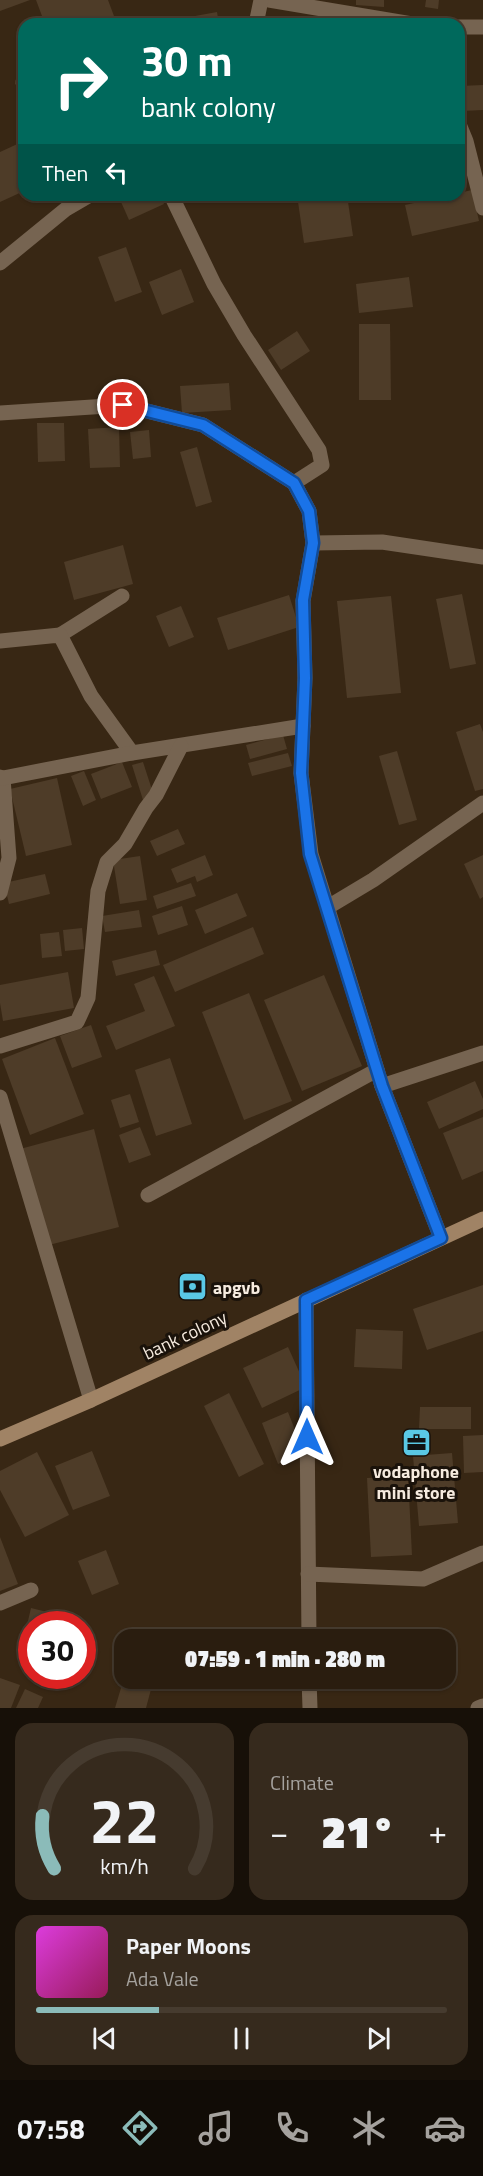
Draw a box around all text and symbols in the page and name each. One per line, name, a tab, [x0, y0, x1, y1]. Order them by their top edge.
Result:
text: 30 m	[141, 28, 233, 92]
icon: right	[42, 42, 120, 120]
text: bank colony	[141, 86, 276, 127]
text: Then	[42, 156, 88, 190]
icon: left	[100, 156, 133, 189]
pin	[97, 379, 148, 430]
icon: arrive	[106, 388, 139, 421]
bank icon: apgvb	[176, 1271, 208, 1303]
place label: apgvb	[213, 1274, 261, 1301]
street label: bank colony	[139, 1304, 232, 1366]
position arrow	[275, 1405, 339, 1469]
office icon: vodaphone mini store	[400, 1426, 432, 1458]
place label: vodaphone mini store	[373, 1458, 459, 1506]
speed limit sign: 30	[18, 1611, 96, 1689]
text: 07:59 · 1 min · 280 m	[185, 1642, 385, 1676]
text: Climate	[270, 1767, 334, 1798]
text: 22	[90, 1772, 159, 1867]
text: 21°	[321, 1797, 396, 1865]
text: −	[270, 1807, 288, 1857]
text: +	[429, 1807, 447, 1857]
text: km/h	[100, 1850, 149, 1882]
text: Paper Moons	[126, 1929, 251, 1963]
text: Ada Vale	[126, 1963, 199, 1994]
icon: previous	[88, 2022, 121, 2055]
icon: pause	[225, 2022, 258, 2055]
icon: next	[362, 2022, 395, 2055]
icon: directions	[119, 2107, 161, 2149]
icon: music	[195, 2107, 237, 2149]
icon: phone	[271, 2107, 313, 2149]
icon: climate	[348, 2107, 390, 2149]
icon: car	[424, 2107, 466, 2149]
text: 07:58	[17, 2108, 85, 2149]

